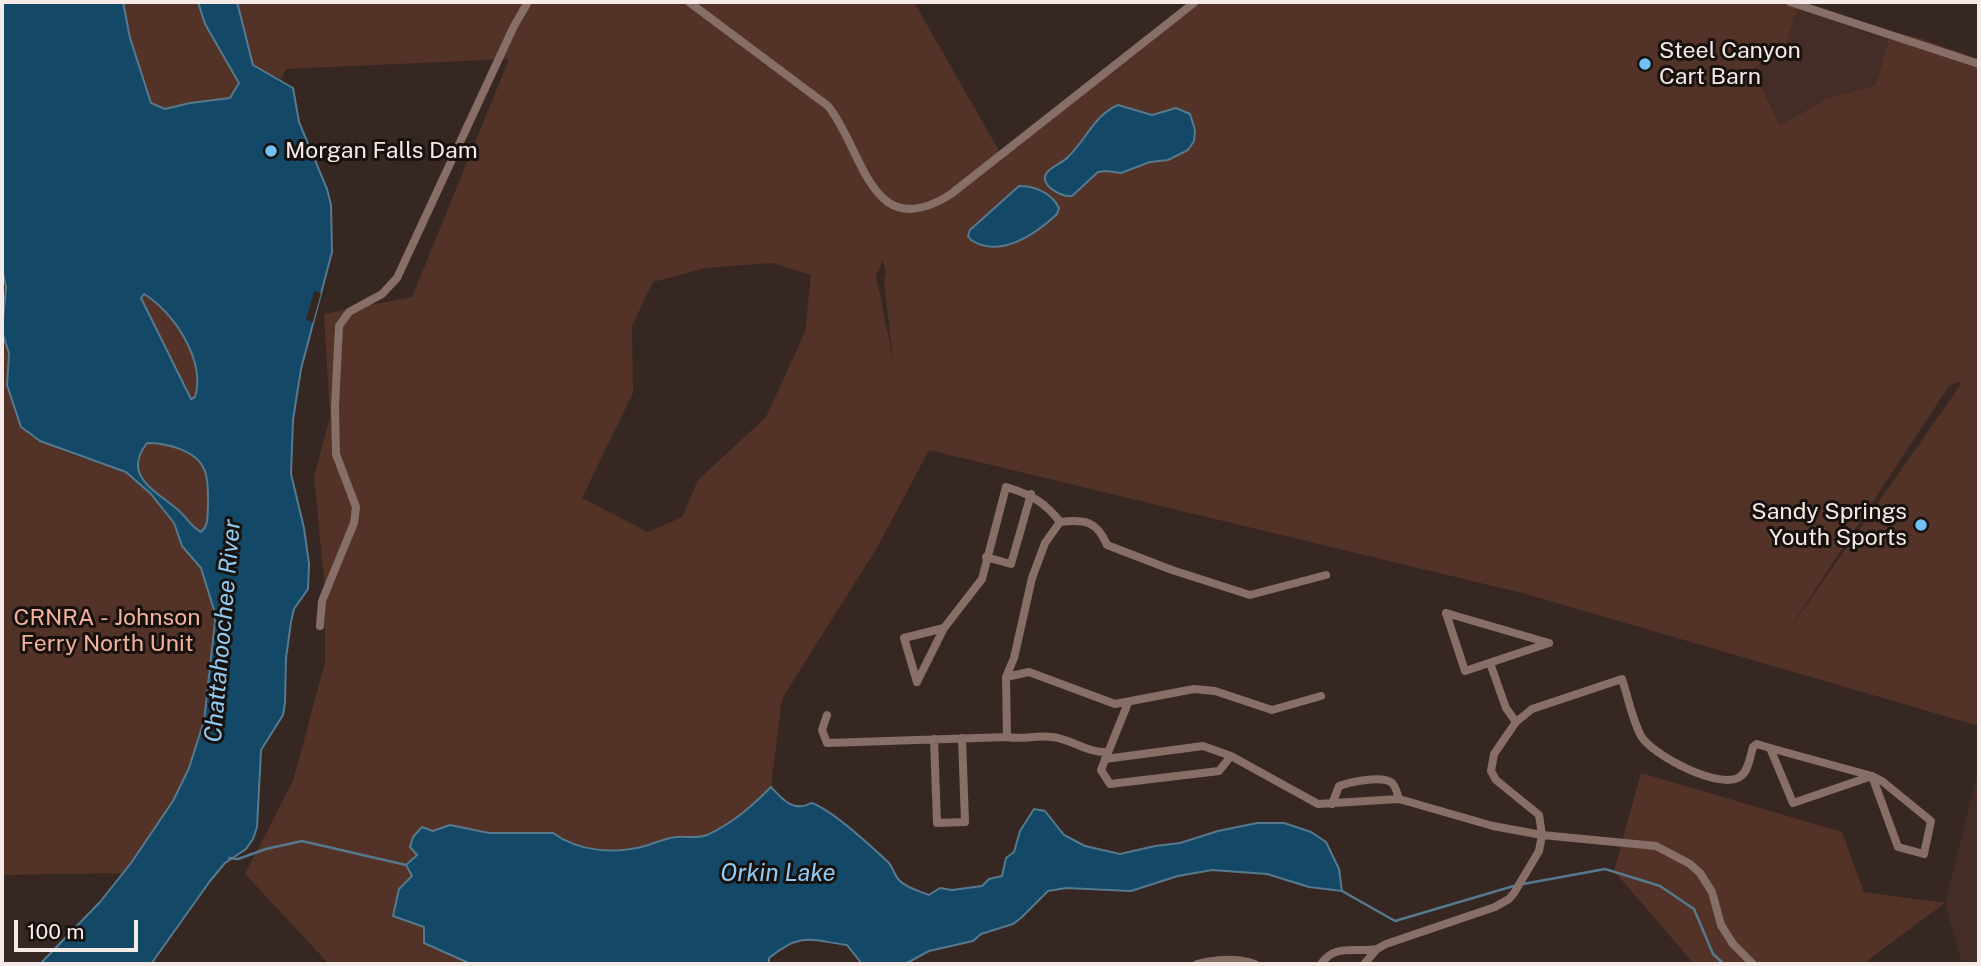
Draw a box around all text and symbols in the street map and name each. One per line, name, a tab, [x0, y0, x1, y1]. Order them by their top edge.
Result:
place label: Steel Canyon Cart Barn	[1659, 37, 1801, 91]
marker: Steel Canyon Cart Barn	[1637, 56, 1653, 72]
place label: Morgan Falls Dam	[285, 137, 478, 165]
marker: Morgan Falls Dam	[263, 143, 279, 159]
place label: Sandy Springs Youth Sports	[1751, 498, 1907, 552]
marker: Sandy Springs Youth Sports	[1913, 517, 1929, 533]
water label: Chattahoochee River	[199, 518, 247, 744]
park label: CRNRA - Johnson Ferry North Unit	[14, 604, 200, 658]
water label: Orkin Lake	[720, 860, 836, 888]
scale bar	[18, 906, 142, 950]
text: 100 m	[27, 919, 84, 944]

